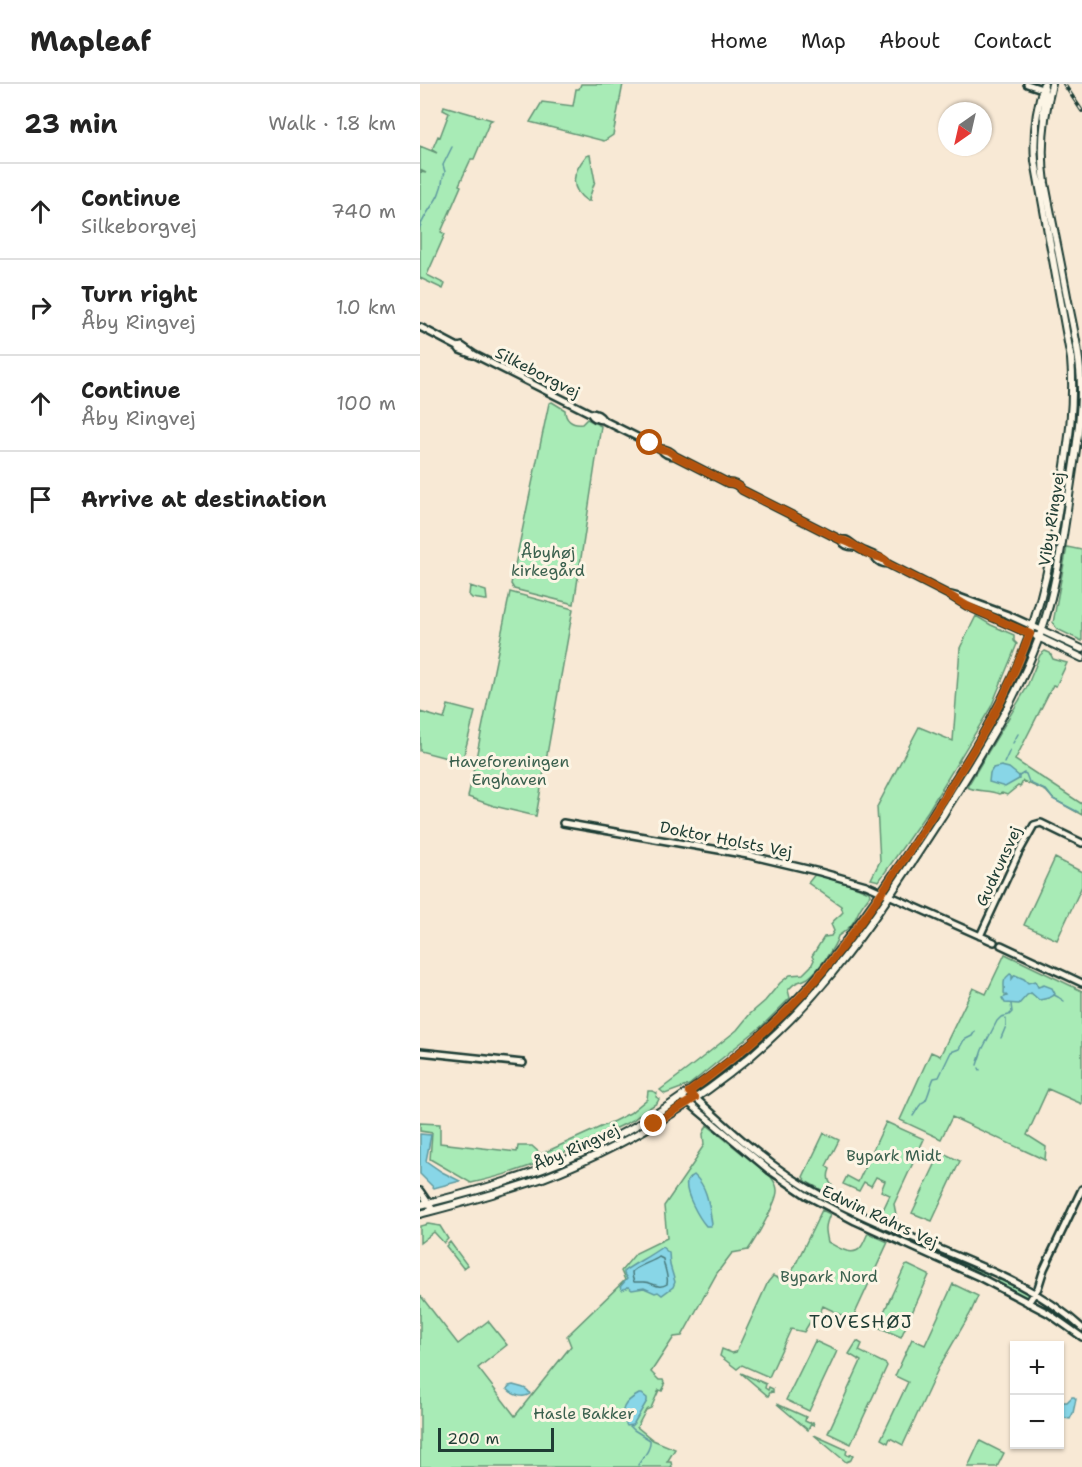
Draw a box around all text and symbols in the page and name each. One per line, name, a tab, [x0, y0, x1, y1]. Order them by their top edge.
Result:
text: Mapleaf	[30, 22, 151, 60]
text: Home	[710, 27, 768, 55]
text: Map	[801, 27, 846, 55]
text: About	[879, 27, 940, 55]
text: Contact	[973, 27, 1052, 55]
north arrow	[938, 102, 992, 156]
text: 23 min	[24, 106, 118, 141]
text: Walk · 1.8 km	[268, 110, 396, 136]
text: Continue	[81, 184, 181, 213]
icon: ahead	[24, 195, 57, 228]
text: 740 m	[331, 198, 396, 224]
text: Silkeborgvej	[81, 213, 197, 239]
text: Turn right	[81, 280, 198, 309]
icon: right	[24, 291, 57, 324]
text: 1.0 km	[336, 294, 396, 320]
text: Åby Ringvej	[81, 309, 195, 335]
street label: Silkeborgvej	[492, 342, 584, 403]
text: Continue	[81, 376, 181, 405]
icon: ahead	[24, 387, 57, 420]
text: 100 m	[336, 390, 396, 416]
text: Åby Ringvej	[81, 405, 195, 431]
route start	[636, 429, 662, 455]
street label: Viby Ringvej	[1034, 470, 1069, 568]
icon: arrive	[24, 483, 57, 516]
text: Arrive at destination	[81, 485, 327, 514]
park label: Åbyhøj kirkegård	[511, 541, 585, 581]
park label: Haveforeningen Enghaven	[449, 751, 569, 790]
street label: Doktor Holsts Vej	[658, 816, 794, 863]
street label: Gudrunsvej	[971, 823, 1026, 910]
route end	[640, 1110, 666, 1136]
street label: Åby Ringvej	[530, 1118, 622, 1176]
park label: Bypark Midt	[846, 1145, 942, 1166]
street label: Edwin Rahrs Vej	[818, 1180, 941, 1253]
park label: Bypark Nord	[780, 1266, 878, 1287]
district label: TOVESHØJ	[809, 1310, 913, 1334]
map controls	[1010, 1341, 1064, 1449]
button: +	[1010, 1341, 1064, 1395]
button: −	[1010, 1395, 1064, 1449]
park label: Hasle Bakker	[533, 1403, 635, 1424]
scale bar	[438, 1425, 554, 1452]
text: 200 m	[447, 1428, 499, 1449]

